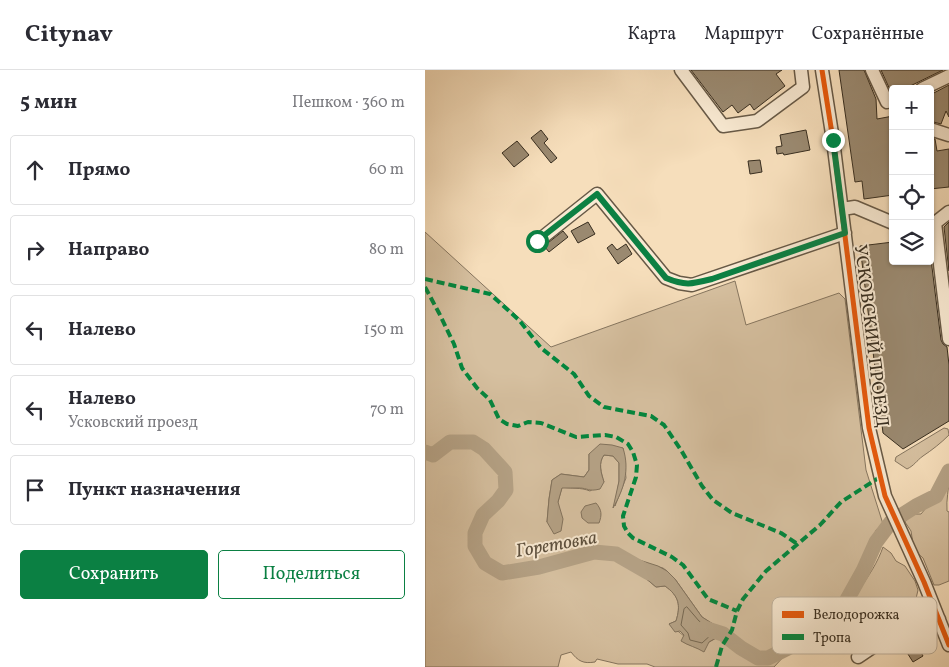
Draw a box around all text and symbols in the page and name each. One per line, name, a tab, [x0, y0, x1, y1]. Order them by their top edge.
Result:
text: Citynav	[25, 18, 113, 52]
text: Карта	[627, 22, 676, 47]
text: Маршрут	[704, 22, 784, 47]
text: Сохранённые	[812, 22, 924, 47]
map controls	[889, 85, 934, 265]
button: +	[889, 85, 934, 130]
text: 5 мин	[20, 88, 77, 117]
text: Пешком · 360 m	[292, 92, 405, 114]
route end	[822, 129, 845, 152]
button: −	[889, 130, 934, 175]
icon: ahead	[21, 156, 49, 184]
text: Прямо	[68, 157, 130, 183]
text: 60 m	[369, 159, 404, 181]
button: locate	[889, 175, 934, 220]
button: layers	[889, 220, 934, 265]
route start	[526, 230, 549, 253]
icon: right	[21, 236, 49, 264]
text: Направо	[68, 237, 150, 263]
text: 80 m	[369, 239, 404, 261]
street label: УСКОВСКИЙ ПРОЕЗД	[847, 243, 894, 429]
icon: left	[21, 316, 49, 344]
text: Налево	[68, 317, 136, 343]
text: 150 m	[363, 319, 404, 341]
text: Налево	[68, 386, 136, 412]
icon: left	[21, 396, 49, 424]
text: 70 m	[370, 399, 404, 421]
text: Усковский проезд	[68, 412, 198, 434]
icon: arrive	[21, 476, 49, 504]
text: Пункт назначения	[68, 477, 241, 503]
water label: Горетовка	[514, 525, 599, 565]
button: Сохранить	[20, 550, 208, 599]
button: Поделиться	[218, 550, 405, 599]
legend	[772, 597, 937, 654]
text: Велодорожка	[813, 606, 900, 625]
text: Тропа	[813, 629, 851, 648]

